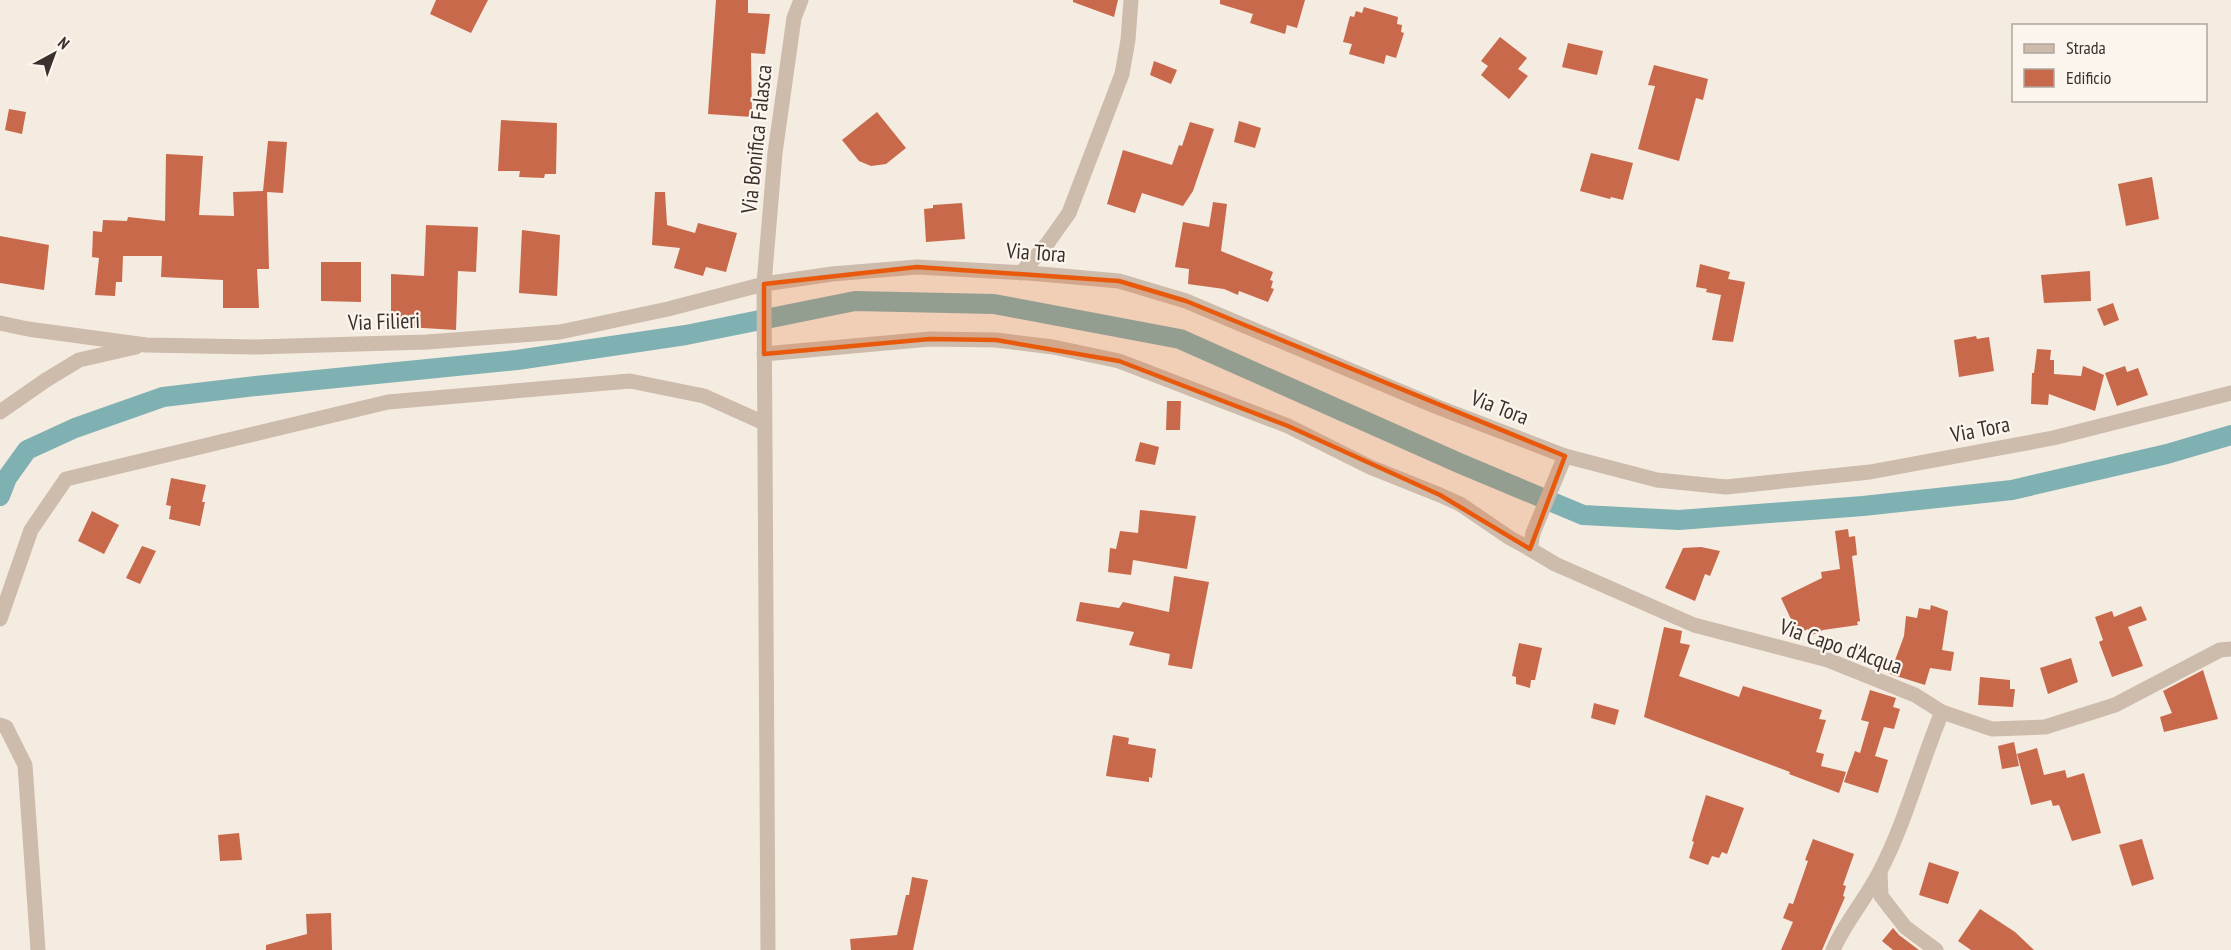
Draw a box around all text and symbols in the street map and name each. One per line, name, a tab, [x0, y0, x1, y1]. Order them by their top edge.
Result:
north arrow	[24, 24, 84, 84]
legend	[2012, 24, 2207, 102]
text: N	[54, 32, 74, 53]
text: Strada	[2066, 36, 2106, 59]
street label: Via Bonifica Falasca	[734, 63, 778, 216]
text: Edificio	[2066, 66, 2112, 89]
street label: Via Tora	[1004, 236, 1067, 268]
street label: Via Filieri	[346, 306, 421, 336]
street label: Via Tora	[1466, 383, 1533, 431]
street label: Via Tora	[1947, 410, 2012, 449]
street label: Via Capo d'Acqua	[1775, 612, 1906, 680]

